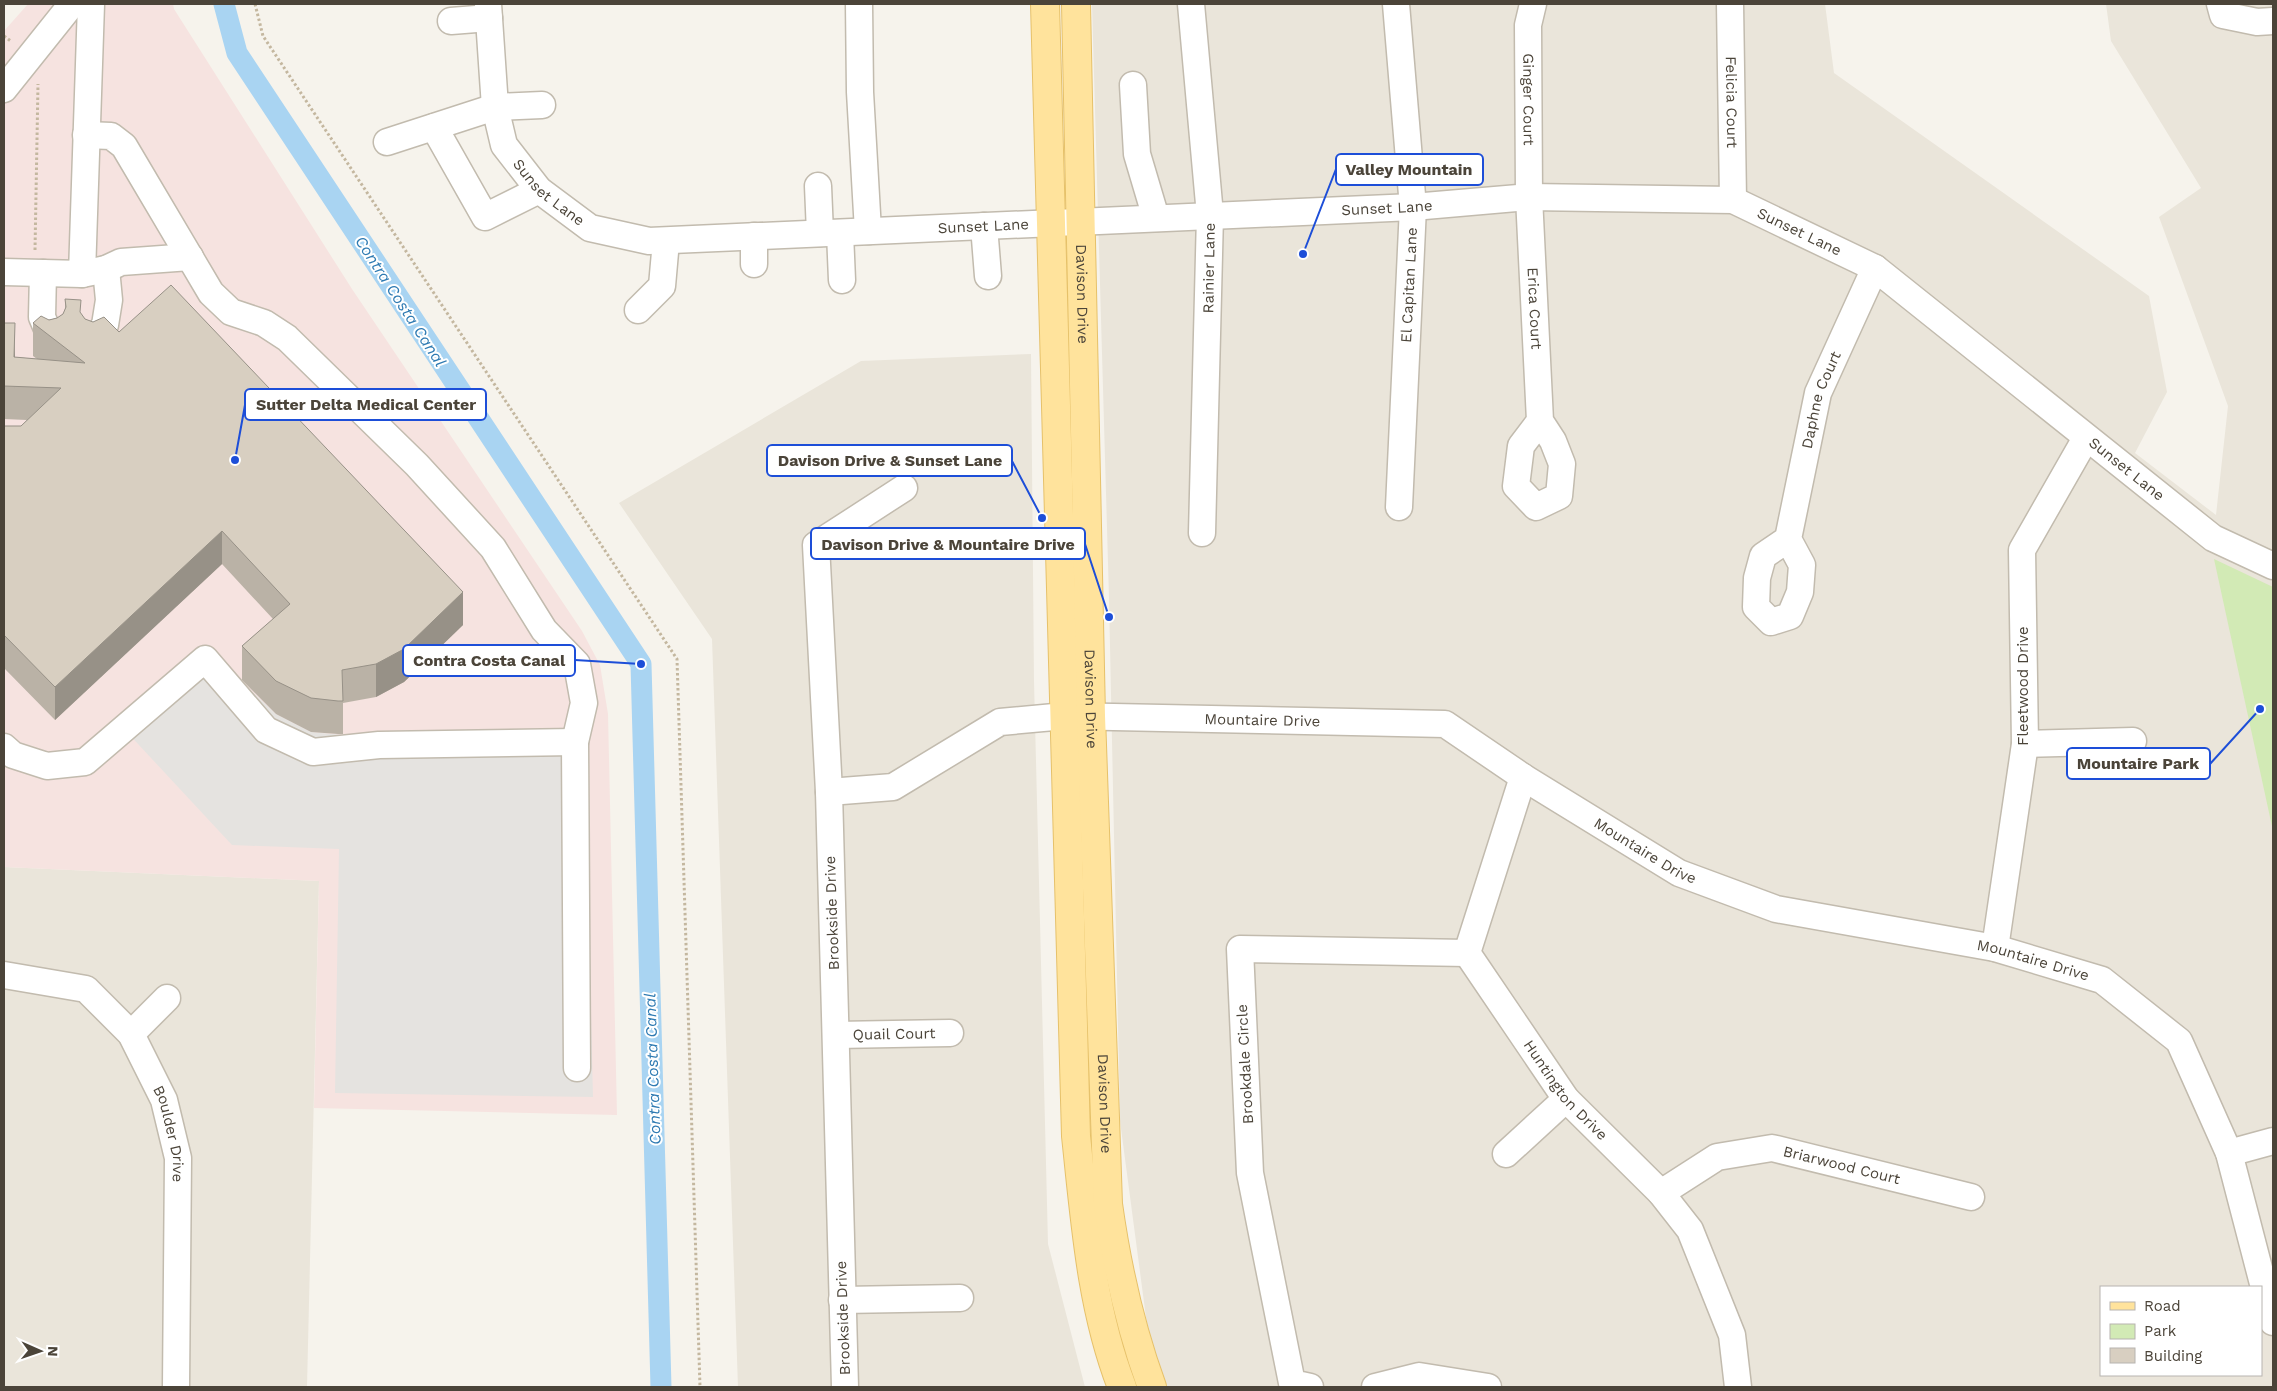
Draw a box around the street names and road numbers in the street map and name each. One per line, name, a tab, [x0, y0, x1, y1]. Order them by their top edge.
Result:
street label: Ginger Court	[1519, 53, 1538, 146]
street label: Felicia Court	[1722, 56, 1741, 149]
street label: Sunset Lane	[509, 155, 588, 230]
street label: Sunset Lane	[1341, 196, 1433, 219]
street label: Sunset Lane	[1754, 204, 1844, 260]
street label: Sunset Lane	[937, 215, 1029, 237]
street label: Rainier Lane	[1199, 223, 1219, 313]
street label: El Capitan Lane	[1397, 227, 1421, 343]
street label: Davison Drive	[1072, 244, 1092, 344]
street label: Erica Court	[1523, 267, 1545, 350]
street label: Daphne Court	[1798, 348, 1845, 450]
street label: Sunset Lane	[2085, 433, 2168, 505]
street label: Fleetwood Drive	[2014, 626, 2032, 746]
street label: Davison Drive	[1081, 649, 1101, 749]
street label: Mountaire Drive	[1204, 710, 1320, 730]
street label: Mountaire Drive	[1591, 814, 1699, 888]
street label: Brookside Drive	[821, 856, 843, 970]
street label: Mountaire Drive	[1976, 936, 2091, 985]
street label: Brookdale Circle	[1233, 1004, 1257, 1124]
street label: Quail Court	[852, 1024, 936, 1044]
street label: Huntington Drive	[1520, 1037, 1611, 1144]
street label: Davison Drive	[1094, 1054, 1115, 1154]
street label: Boulder Drive	[149, 1082, 187, 1182]
street label: Briarwood Court	[1781, 1142, 1903, 1188]
street label: Brookside Drive	[832, 1261, 854, 1375]

